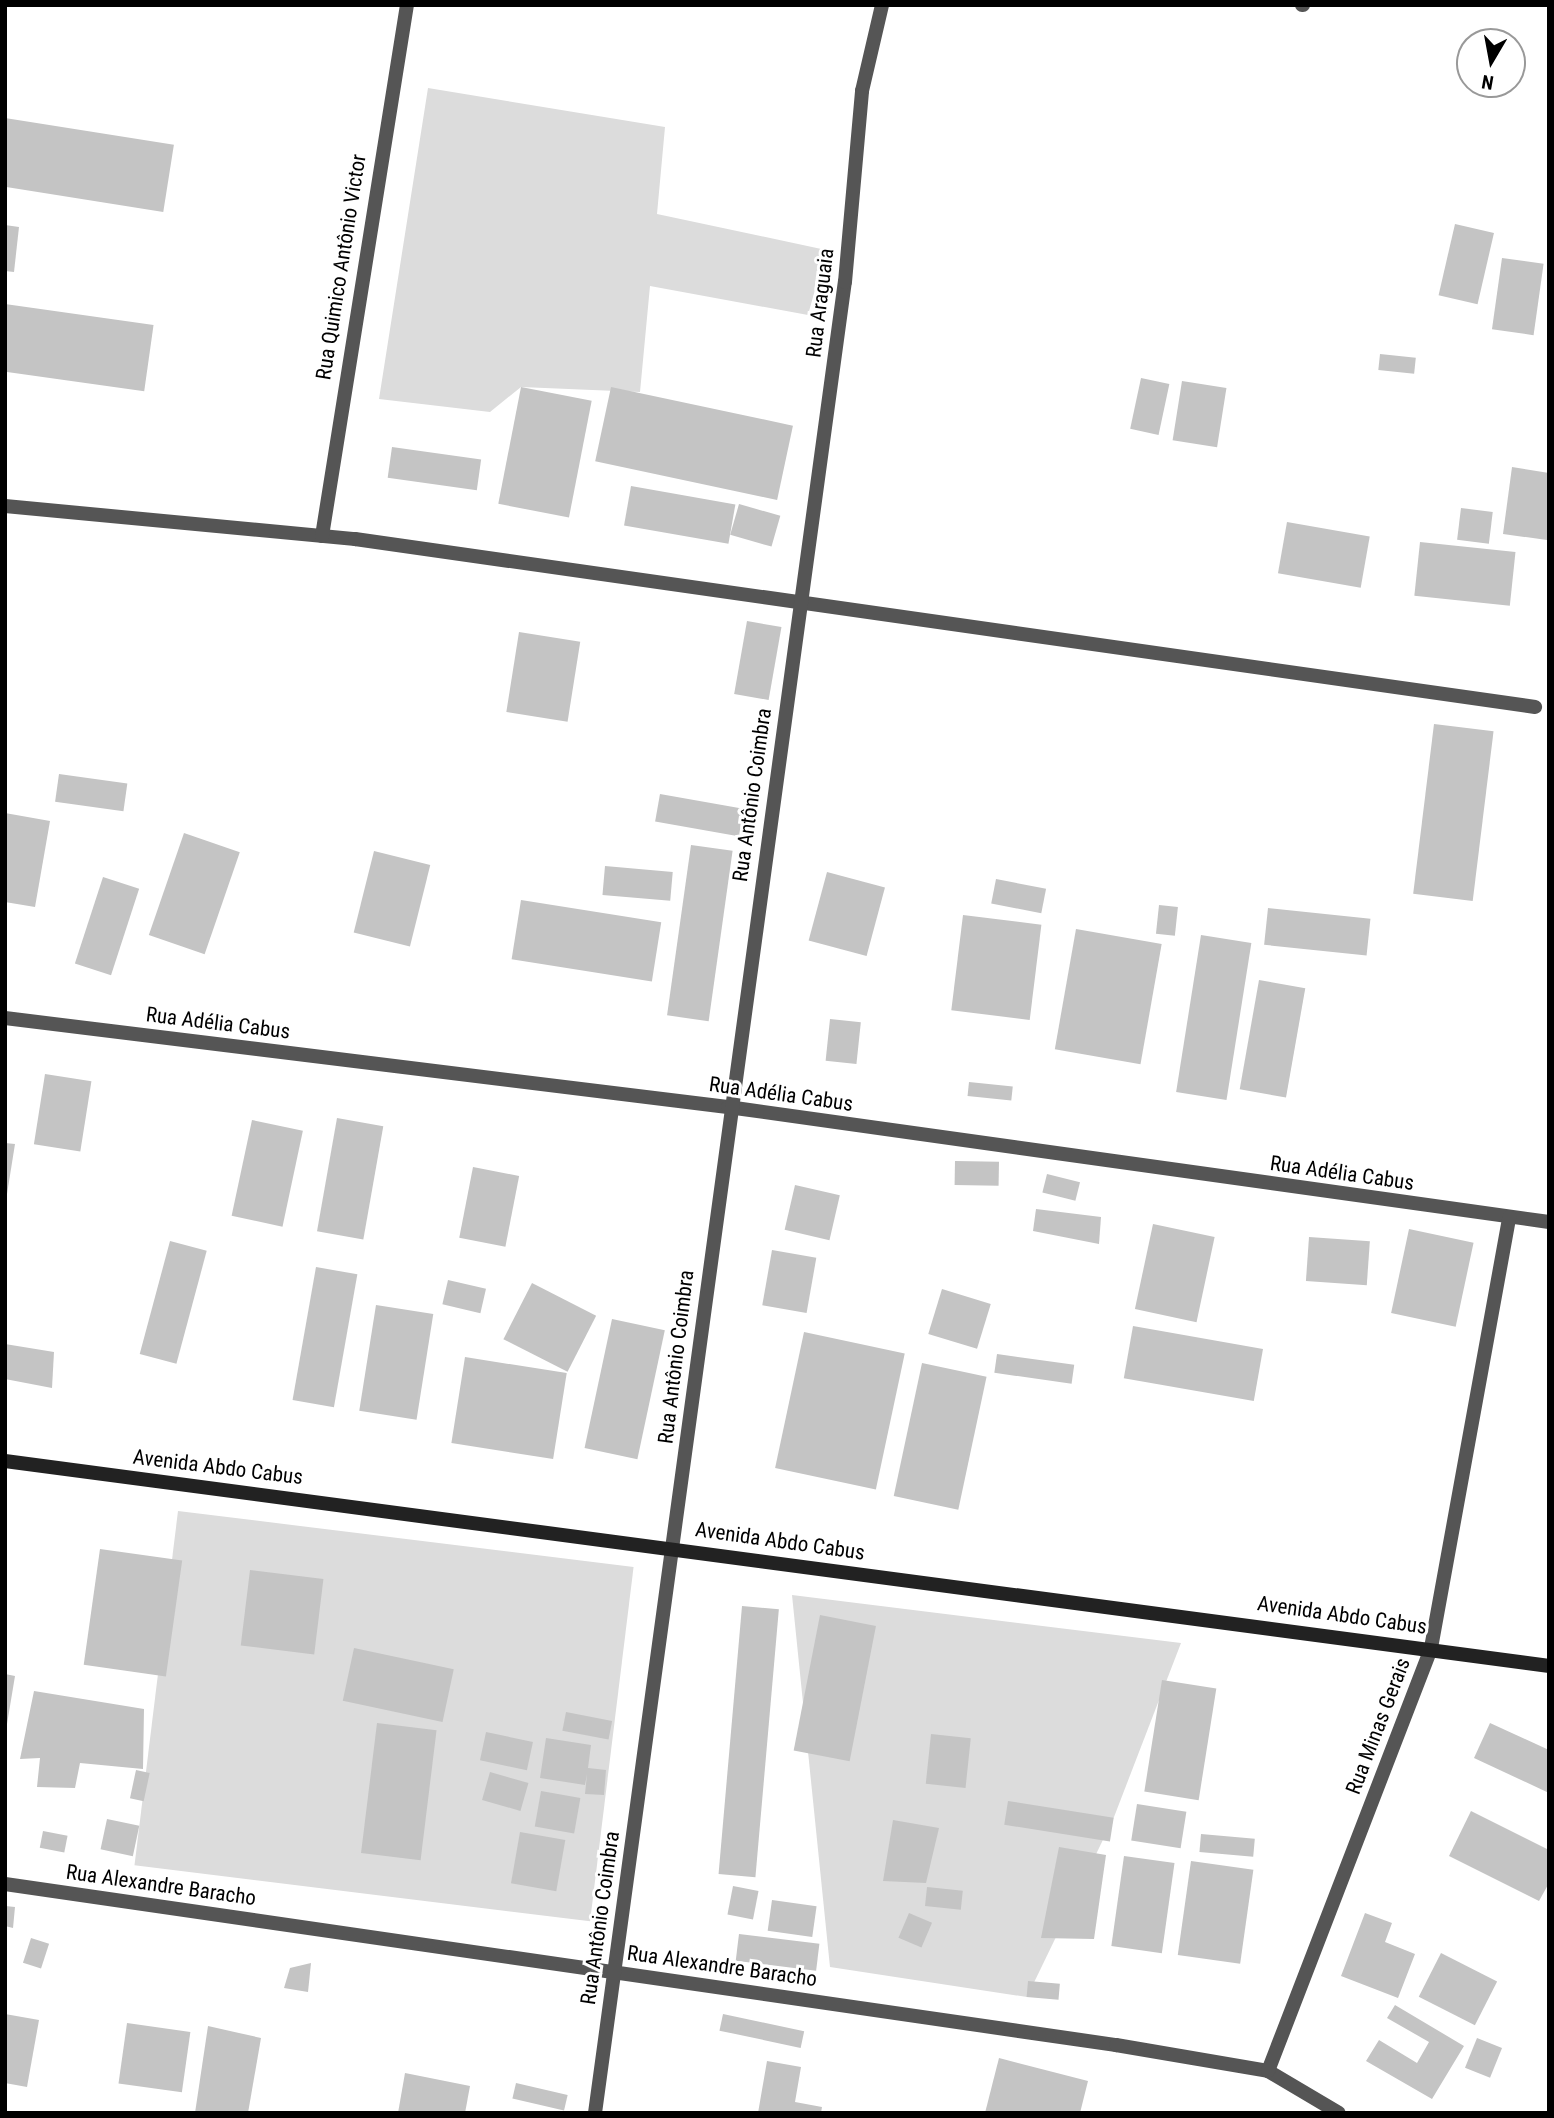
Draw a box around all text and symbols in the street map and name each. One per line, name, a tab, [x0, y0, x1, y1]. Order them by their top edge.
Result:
north arrow	[1456, 28, 1526, 98]
text: N	[1480, 70, 1495, 95]
street label: Rua Quimico Antônio Victor	[311, 152, 371, 382]
street label: Rua Araguaia	[801, 247, 839, 359]
street label: Rua Antônio Coimbra	[727, 707, 777, 883]
street label: Rua Adélia Cabus	[144, 1002, 292, 1044]
street label: Rua Adélia Cabus	[707, 1071, 855, 1117]
street label: Rua Adélia Cabus	[1268, 1150, 1416, 1196]
street label: Rua Antônio Coimbra	[653, 1269, 699, 1445]
street label: Avenida Abdo Cabus	[132, 1444, 304, 1490]
street label: Avenida Abdo Cabus	[694, 1517, 866, 1565]
street label: Avenida Abdo Cabus	[1256, 1591, 1428, 1639]
street label: Rua Minas Gerais	[1340, 1654, 1416, 1798]
street label: Rua Antônio Coimbra	[575, 1830, 625, 2006]
street label: Rua Alexandre Baracho	[64, 1859, 258, 1911]
street label: Rua Alexandre Baracho	[625, 1940, 819, 1992]

